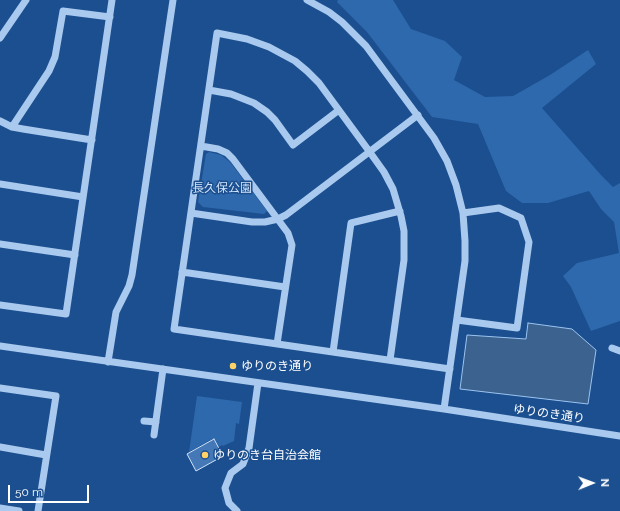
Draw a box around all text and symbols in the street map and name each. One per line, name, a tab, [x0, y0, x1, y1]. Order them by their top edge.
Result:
park label: 長久保公園	[192, 181, 252, 195]
place label: ゆりのき通り	[241, 359, 313, 373]
marker: ゆりのき通り	[228, 361, 238, 371]
street label: ゆりのき通り	[512, 402, 586, 426]
place label: ゆりのき台自治会館	[213, 448, 321, 462]
marker: ゆりのき台自治会館	[200, 450, 210, 460]
north arrow	[572, 463, 612, 503]
scale bar	[10, 477, 91, 503]
text: N	[598, 478, 611, 487]
text: 50 m	[15, 485, 43, 499]

